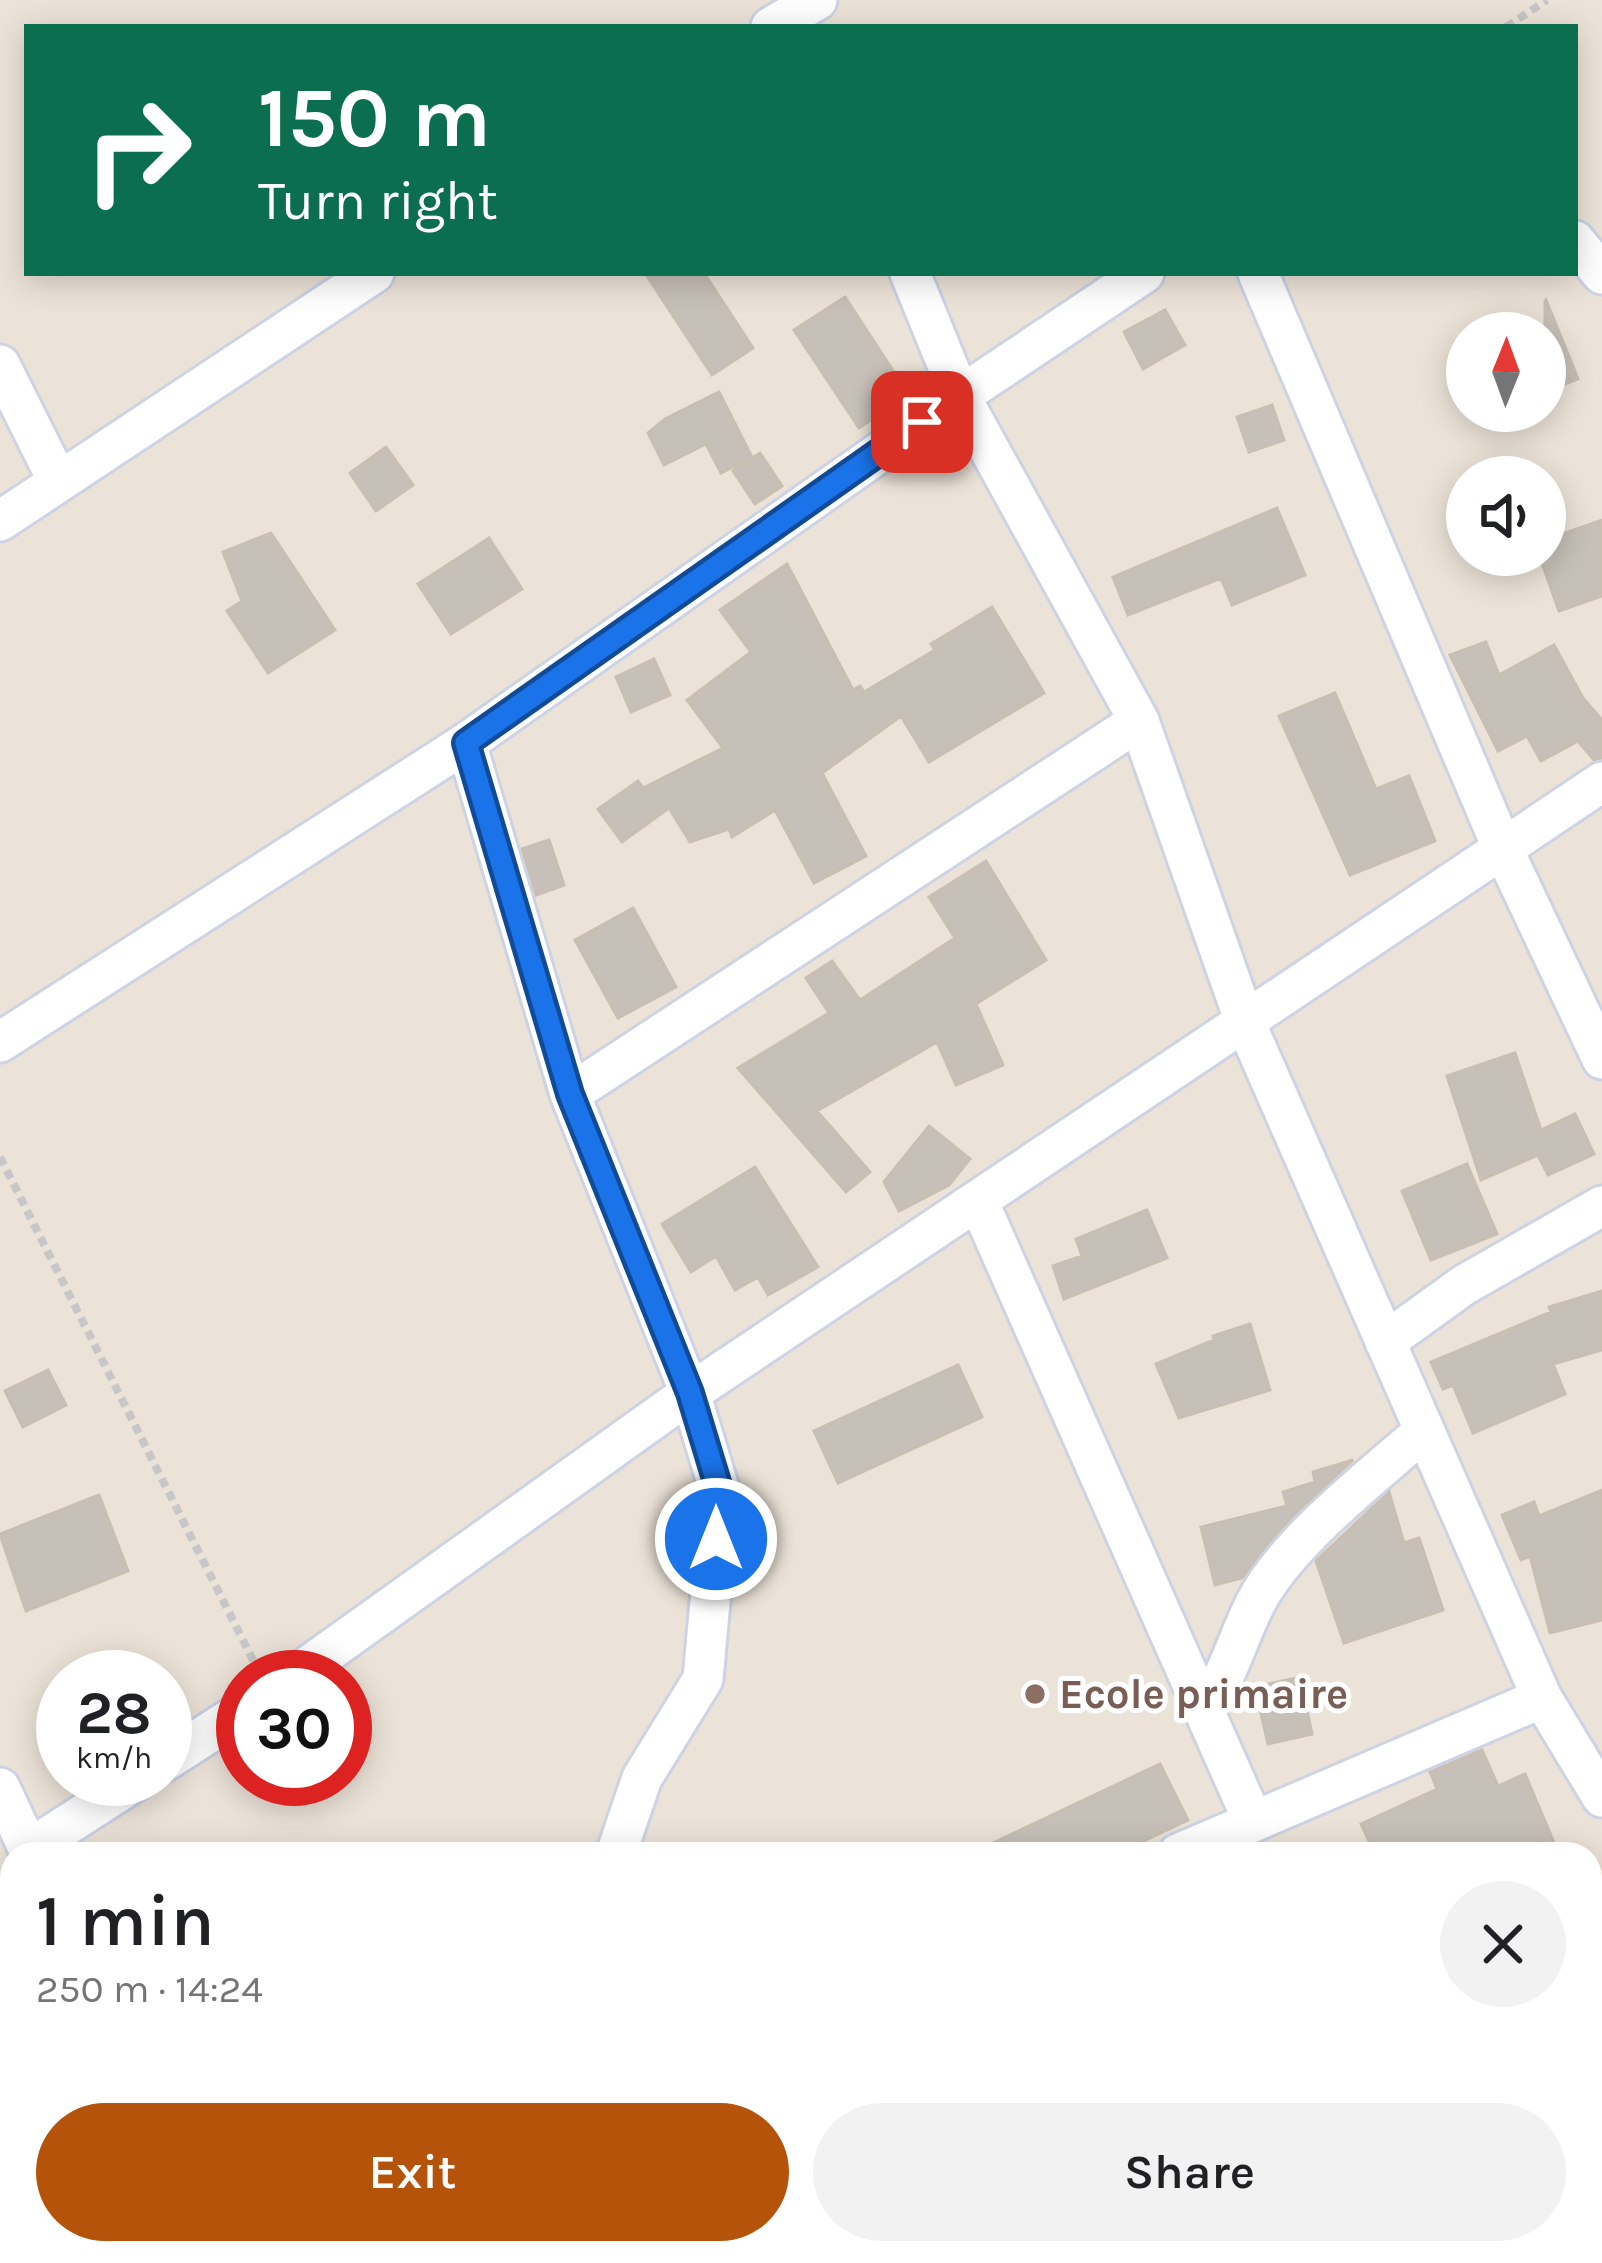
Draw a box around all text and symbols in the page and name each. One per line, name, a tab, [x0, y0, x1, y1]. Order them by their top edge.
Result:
text: 150 m	[258, 69, 491, 167]
icon: right	[60, 72, 216, 228]
text: Turn right	[258, 169, 498, 233]
north arrow	[1446, 312, 1566, 432]
map controls	[1446, 312, 1566, 576]
pin	[871, 371, 973, 473]
icon: arrive	[889, 389, 955, 455]
button: sound	[1446, 456, 1566, 576]
position arrow	[653, 1476, 779, 1602]
speed limit sign: 30	[216, 1650, 372, 1806]
place label: Ecole primaire	[1059, 1669, 1348, 1719]
text: 28	[76, 1678, 152, 1748]
marker: Ecole primaire	[1022, 1681, 1048, 1707]
text: km/h	[76, 1740, 152, 1776]
text: 1 min	[36, 1879, 215, 1963]
button: close	[1440, 1881, 1566, 2007]
text: 250 m · 14:24	[36, 1966, 263, 2012]
button: Exit	[36, 2103, 789, 2241]
button: Share	[813, 2103, 1566, 2241]

